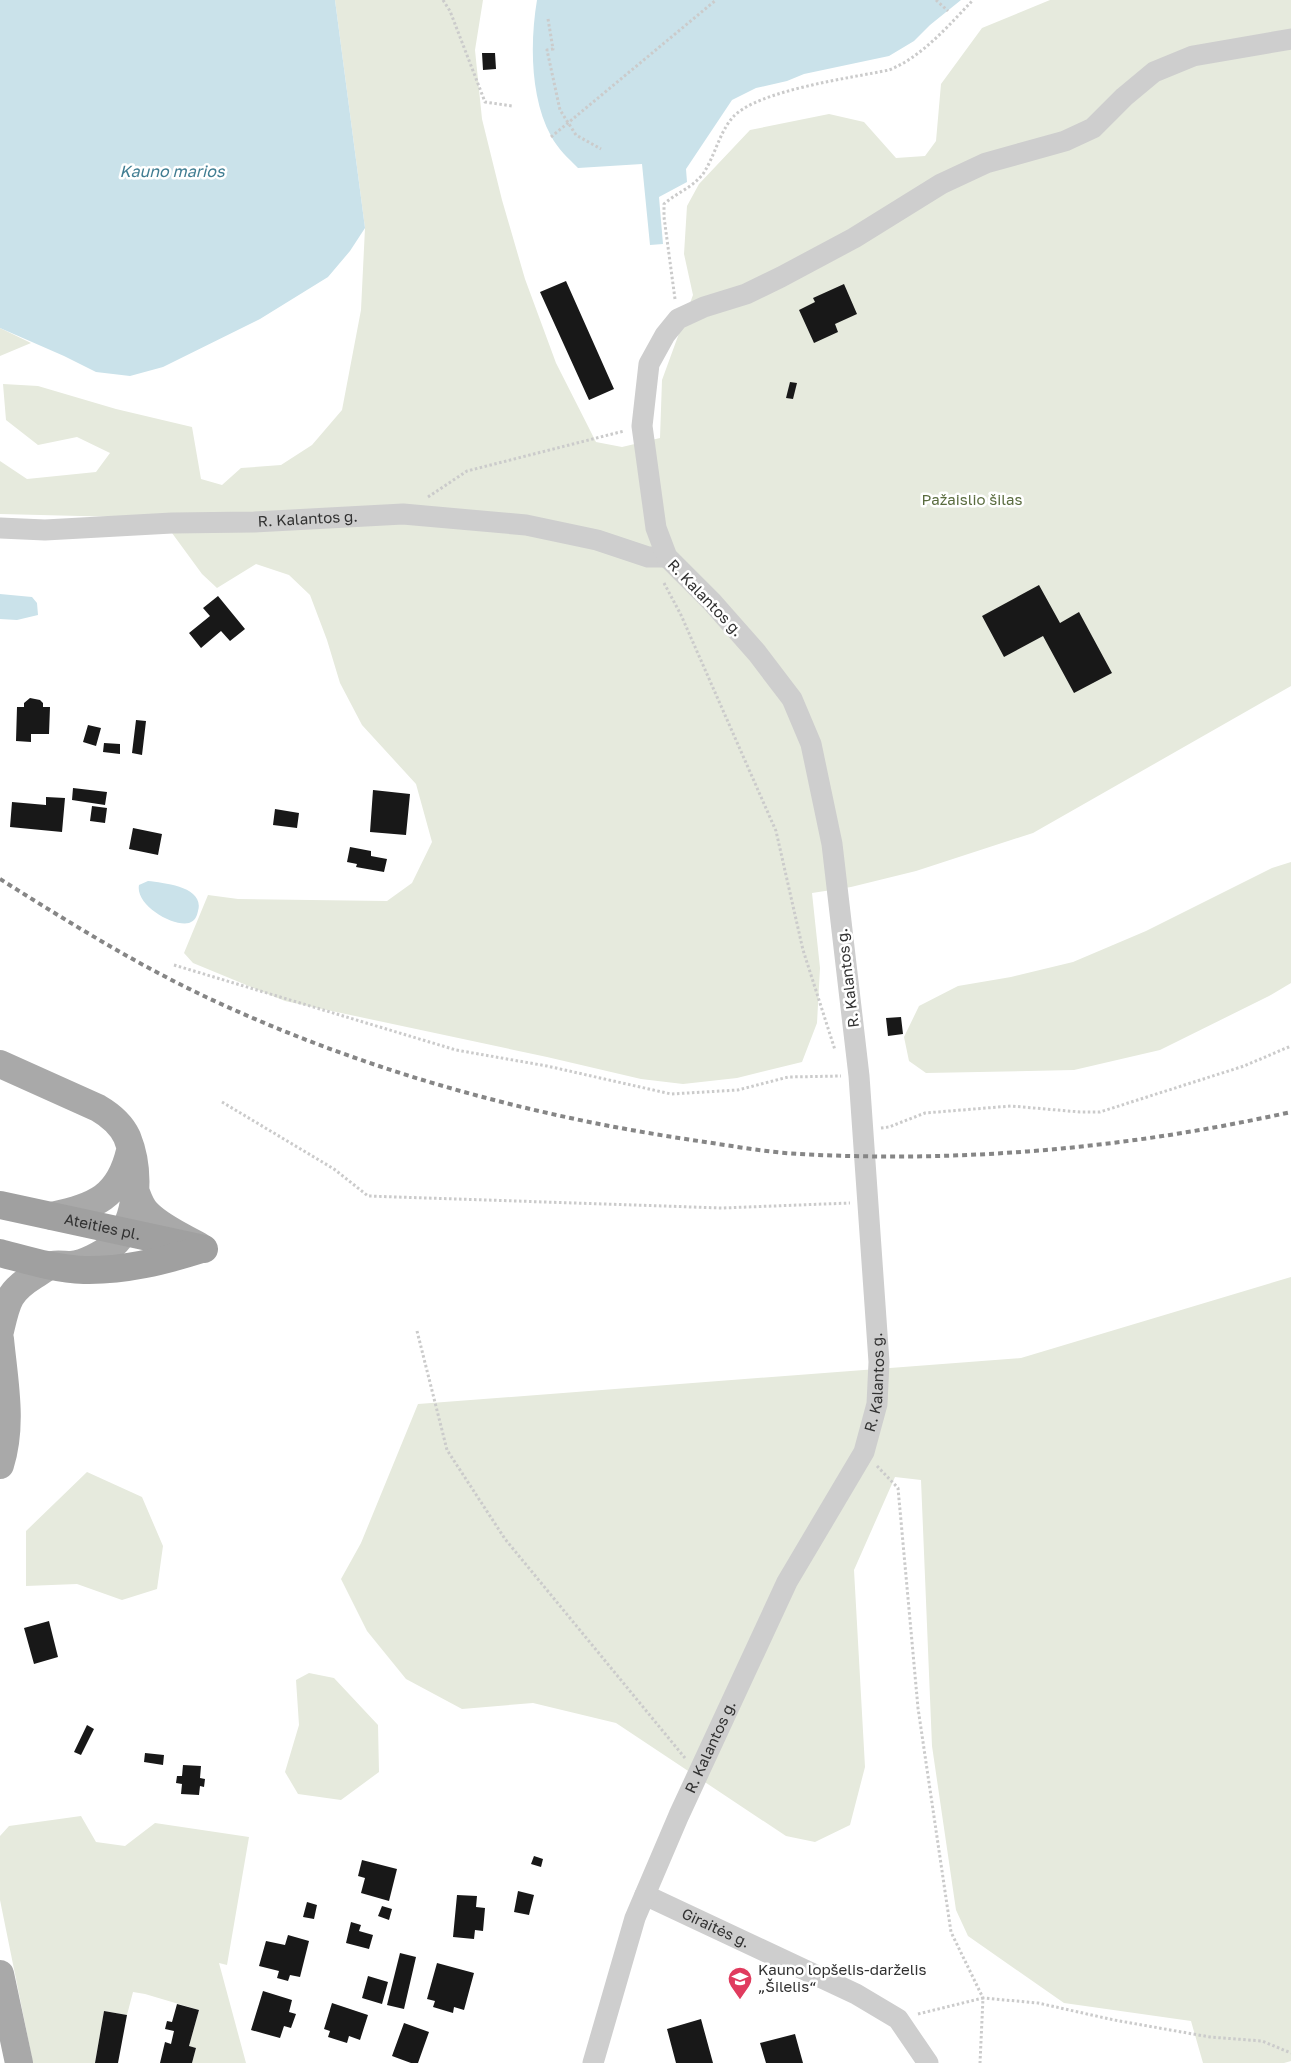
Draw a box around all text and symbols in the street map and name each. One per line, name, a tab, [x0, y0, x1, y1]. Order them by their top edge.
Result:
water label: Kauno marios	[120, 161, 226, 181]
park label: Pažaislio šilas	[921, 490, 1023, 508]
street label: R. Kalantos g.	[257, 506, 358, 530]
street label: R. Kalantos g.	[665, 555, 747, 639]
street label: R. Kalantos g.	[832, 927, 862, 1029]
street label: Ateities pl.	[63, 1209, 143, 1243]
street label: R. Kalantos g.	[860, 1332, 887, 1434]
street label: R. Kalantos g.	[680, 1697, 739, 1796]
street label: Giraitės g.	[679, 1904, 753, 1951]
place label: Kauno lopšelis-darželis „Šilelis“	[758, 1960, 927, 1995]
school or university icon: Kauno lopšelis-darželis „Šilelis“	[727, 1966, 753, 2000]

